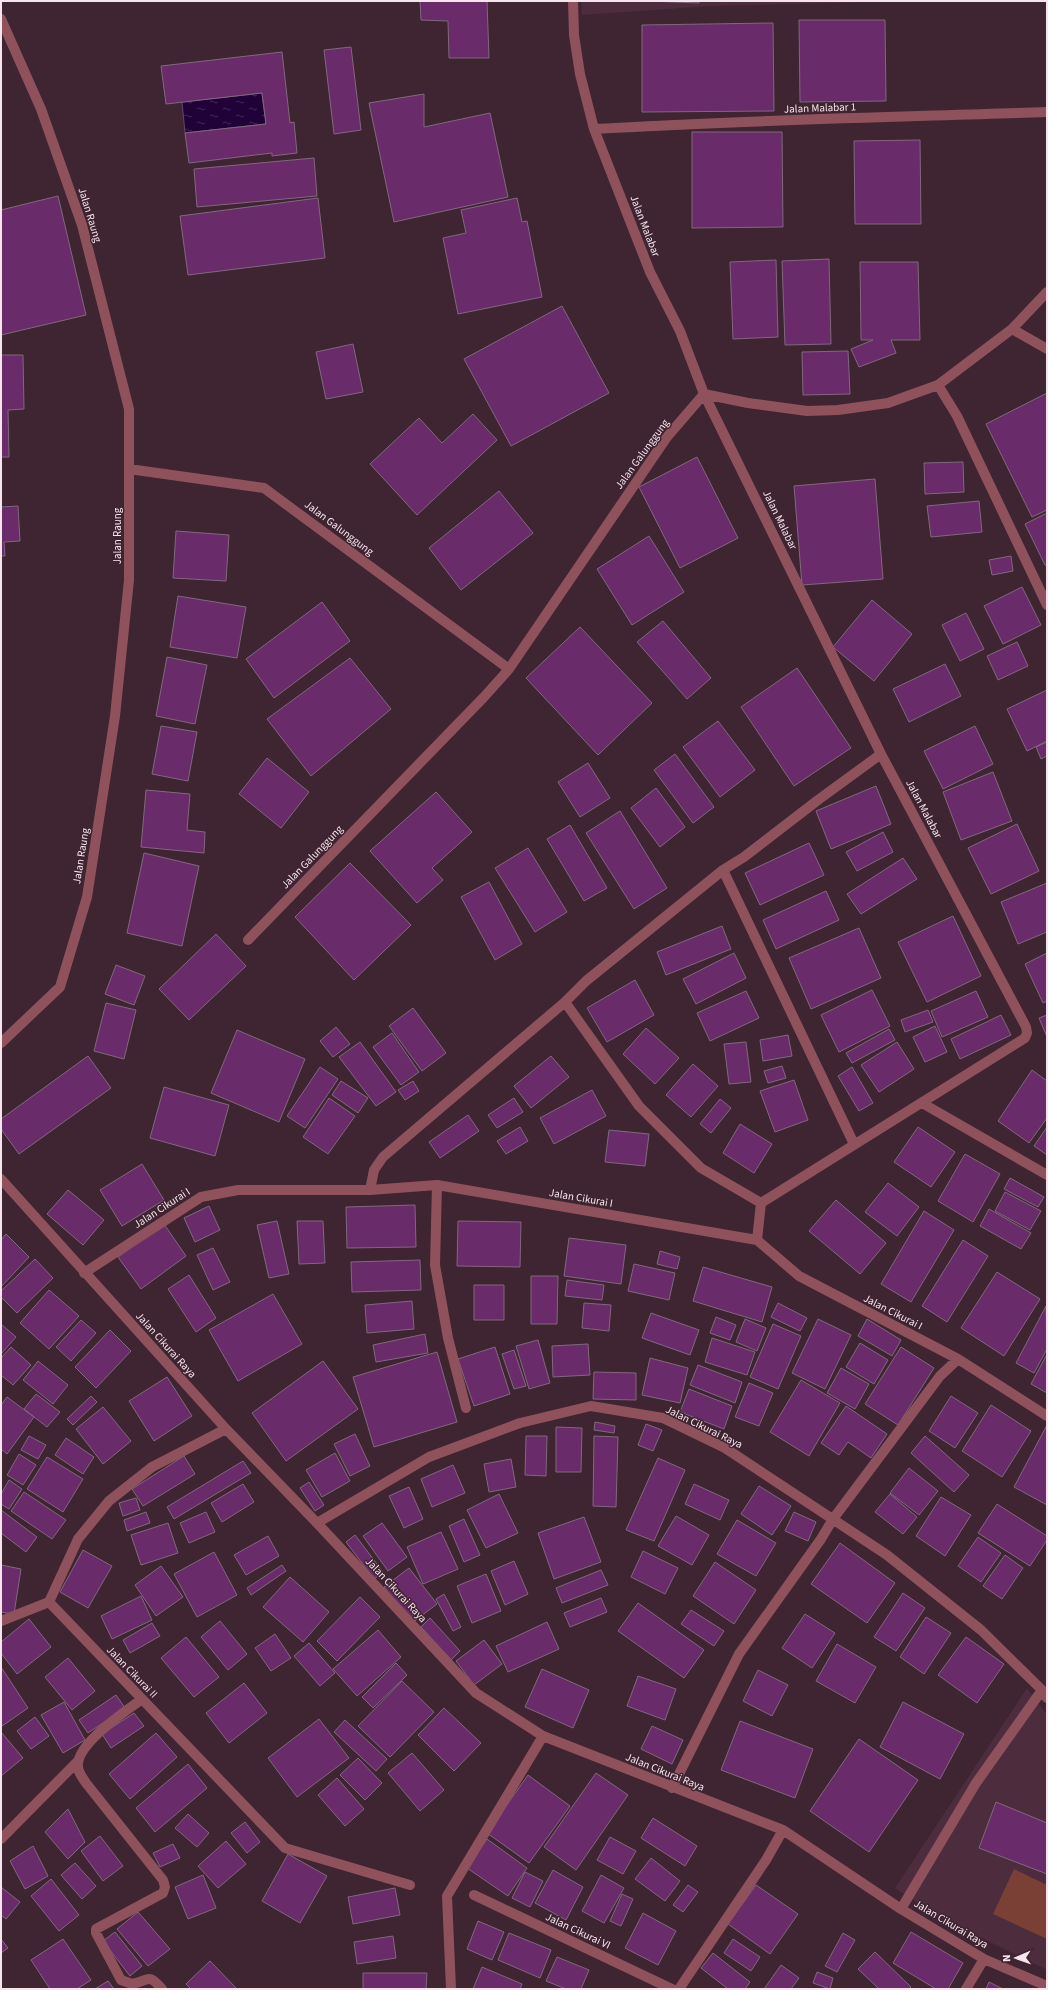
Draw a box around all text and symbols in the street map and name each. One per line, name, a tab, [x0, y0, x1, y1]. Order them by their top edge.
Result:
street label: Jalan Malabar 1	[784, 99, 856, 117]
street label: Jalan Raung	[75, 186, 106, 245]
street label: Jalan Malabar	[626, 193, 664, 259]
street label: Jalan Galunggung	[611, 416, 673, 492]
street label: Jalan Malabar	[759, 488, 801, 552]
street label: Jalan Galunggung	[301, 497, 377, 559]
street label: Jalan Raung	[110, 507, 125, 564]
street label: Jalan Malabar	[902, 777, 946, 841]
street label: Jalan Galunggung	[278, 822, 347, 892]
street label: Jalan Raung	[69, 826, 93, 885]
street label: Jalan Cikurai I	[131, 1184, 193, 1232]
street label: Jalan Cikurai I	[548, 1185, 614, 1211]
street label: Jalan Cikurai I	[861, 1291, 925, 1333]
street label: Jalan Cikurai Raya	[132, 1309, 200, 1381]
street label: Jalan Cikurai Raya	[663, 1402, 745, 1452]
street label: Jalan Cikurai Raya	[362, 1554, 430, 1626]
street label: Jalan Cikurai II	[103, 1643, 161, 1701]
street label: Jalan Cikurai Raya	[623, 1749, 707, 1795]
street label: Jalan Cikurai Raya	[911, 1896, 991, 1952]
street label: Jalan Cikurai VI	[543, 1909, 613, 1953]
north arrow	[996, 1938, 1036, 1978]
text: N	[999, 1954, 1014, 1962]

